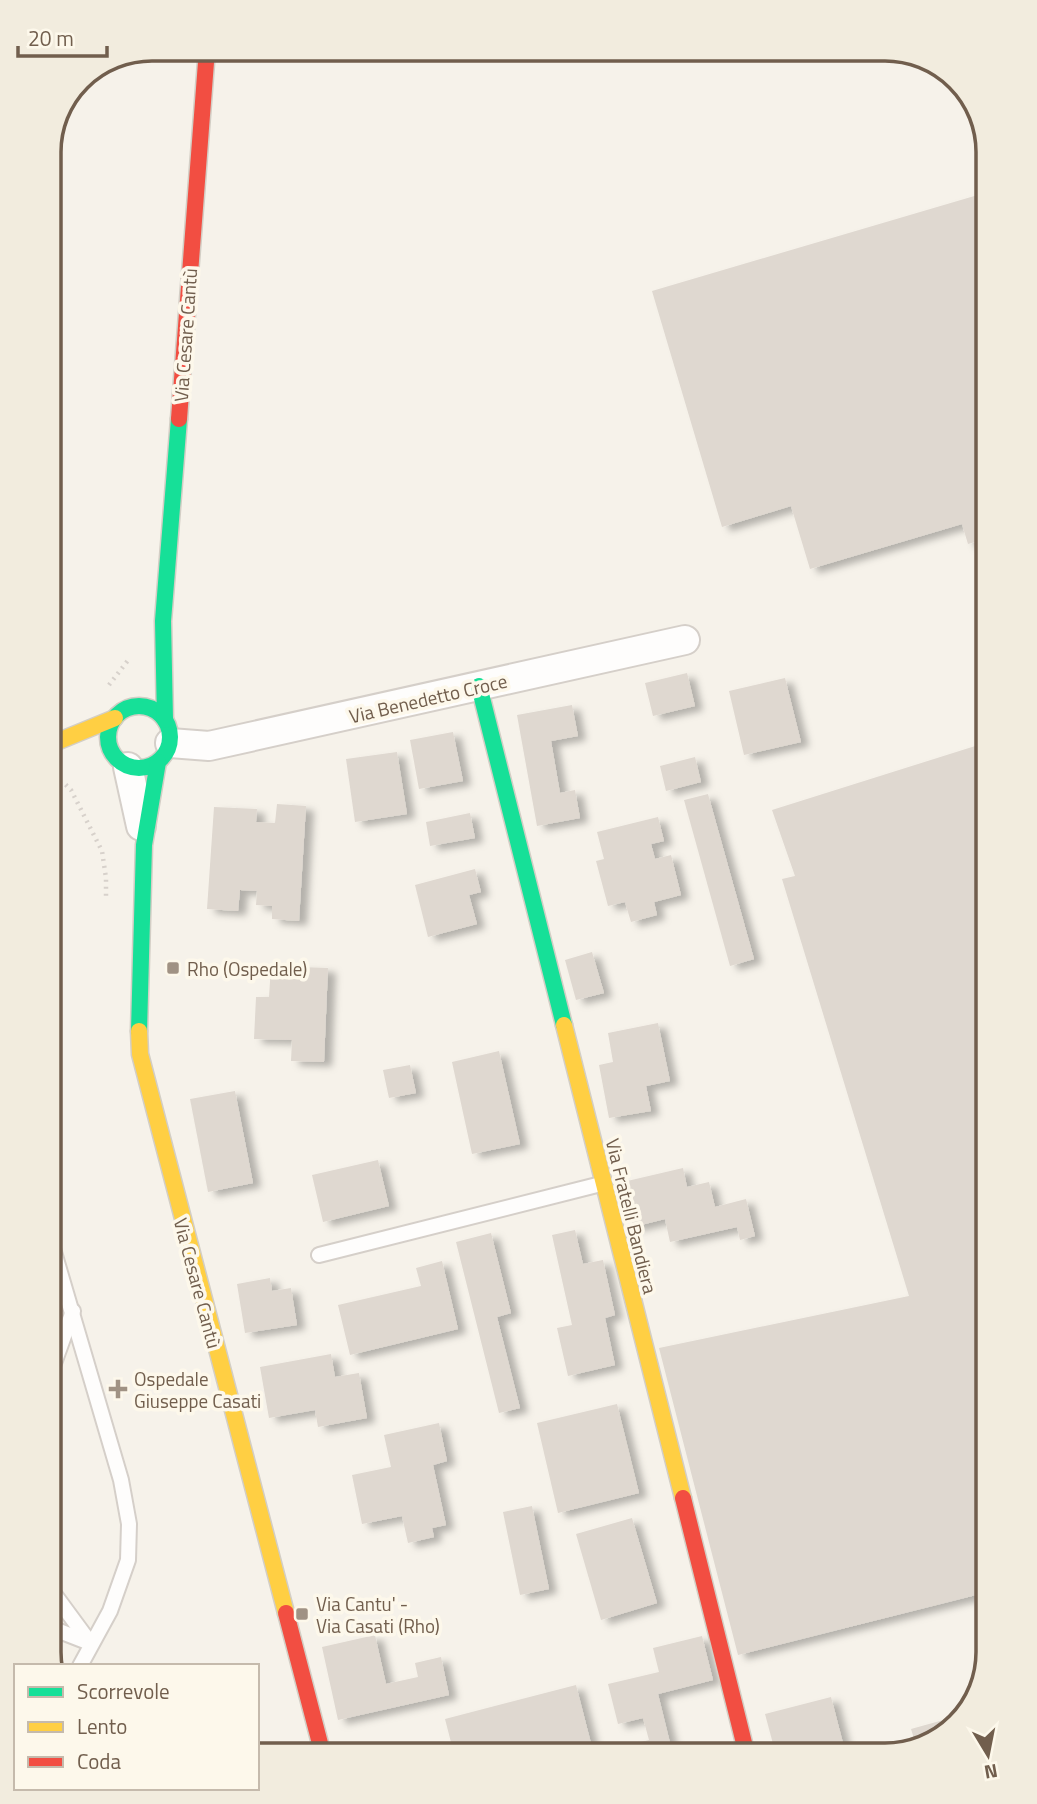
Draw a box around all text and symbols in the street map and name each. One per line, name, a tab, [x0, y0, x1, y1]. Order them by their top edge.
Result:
scale bar	[18, 14, 107, 58]
text: 20 m	[28, 22, 74, 54]
street label: Via Cesare Cantù	[166, 267, 204, 403]
street label: Via Benedetto Croce	[346, 666, 510, 730]
place label: Rho (Ospedale)	[187, 954, 307, 983]
marker: Rho (Ospedale)	[165, 960, 181, 976]
street label: Via Fratelli Bandiera	[599, 1135, 665, 1297]
street label: Via Cesare Cantù	[167, 1215, 229, 1351]
place label: Ospedale Giuseppe Casati	[134, 1364, 261, 1415]
marker: Ospedale Giuseppe Casati	[108, 1379, 128, 1399]
place label: Via Cantu' - Via Casati (Rho)	[316, 1589, 440, 1640]
marker: Via Cantu' - Via Casati (Rho)	[294, 1606, 310, 1622]
legend	[14, 1664, 259, 1790]
text: Scorrevole	[77, 1675, 170, 1707]
text: Lento	[77, 1710, 127, 1742]
north arrow	[953, 1720, 1023, 1790]
text: Coda	[77, 1745, 121, 1777]
text: N	[982, 1757, 1000, 1788]

